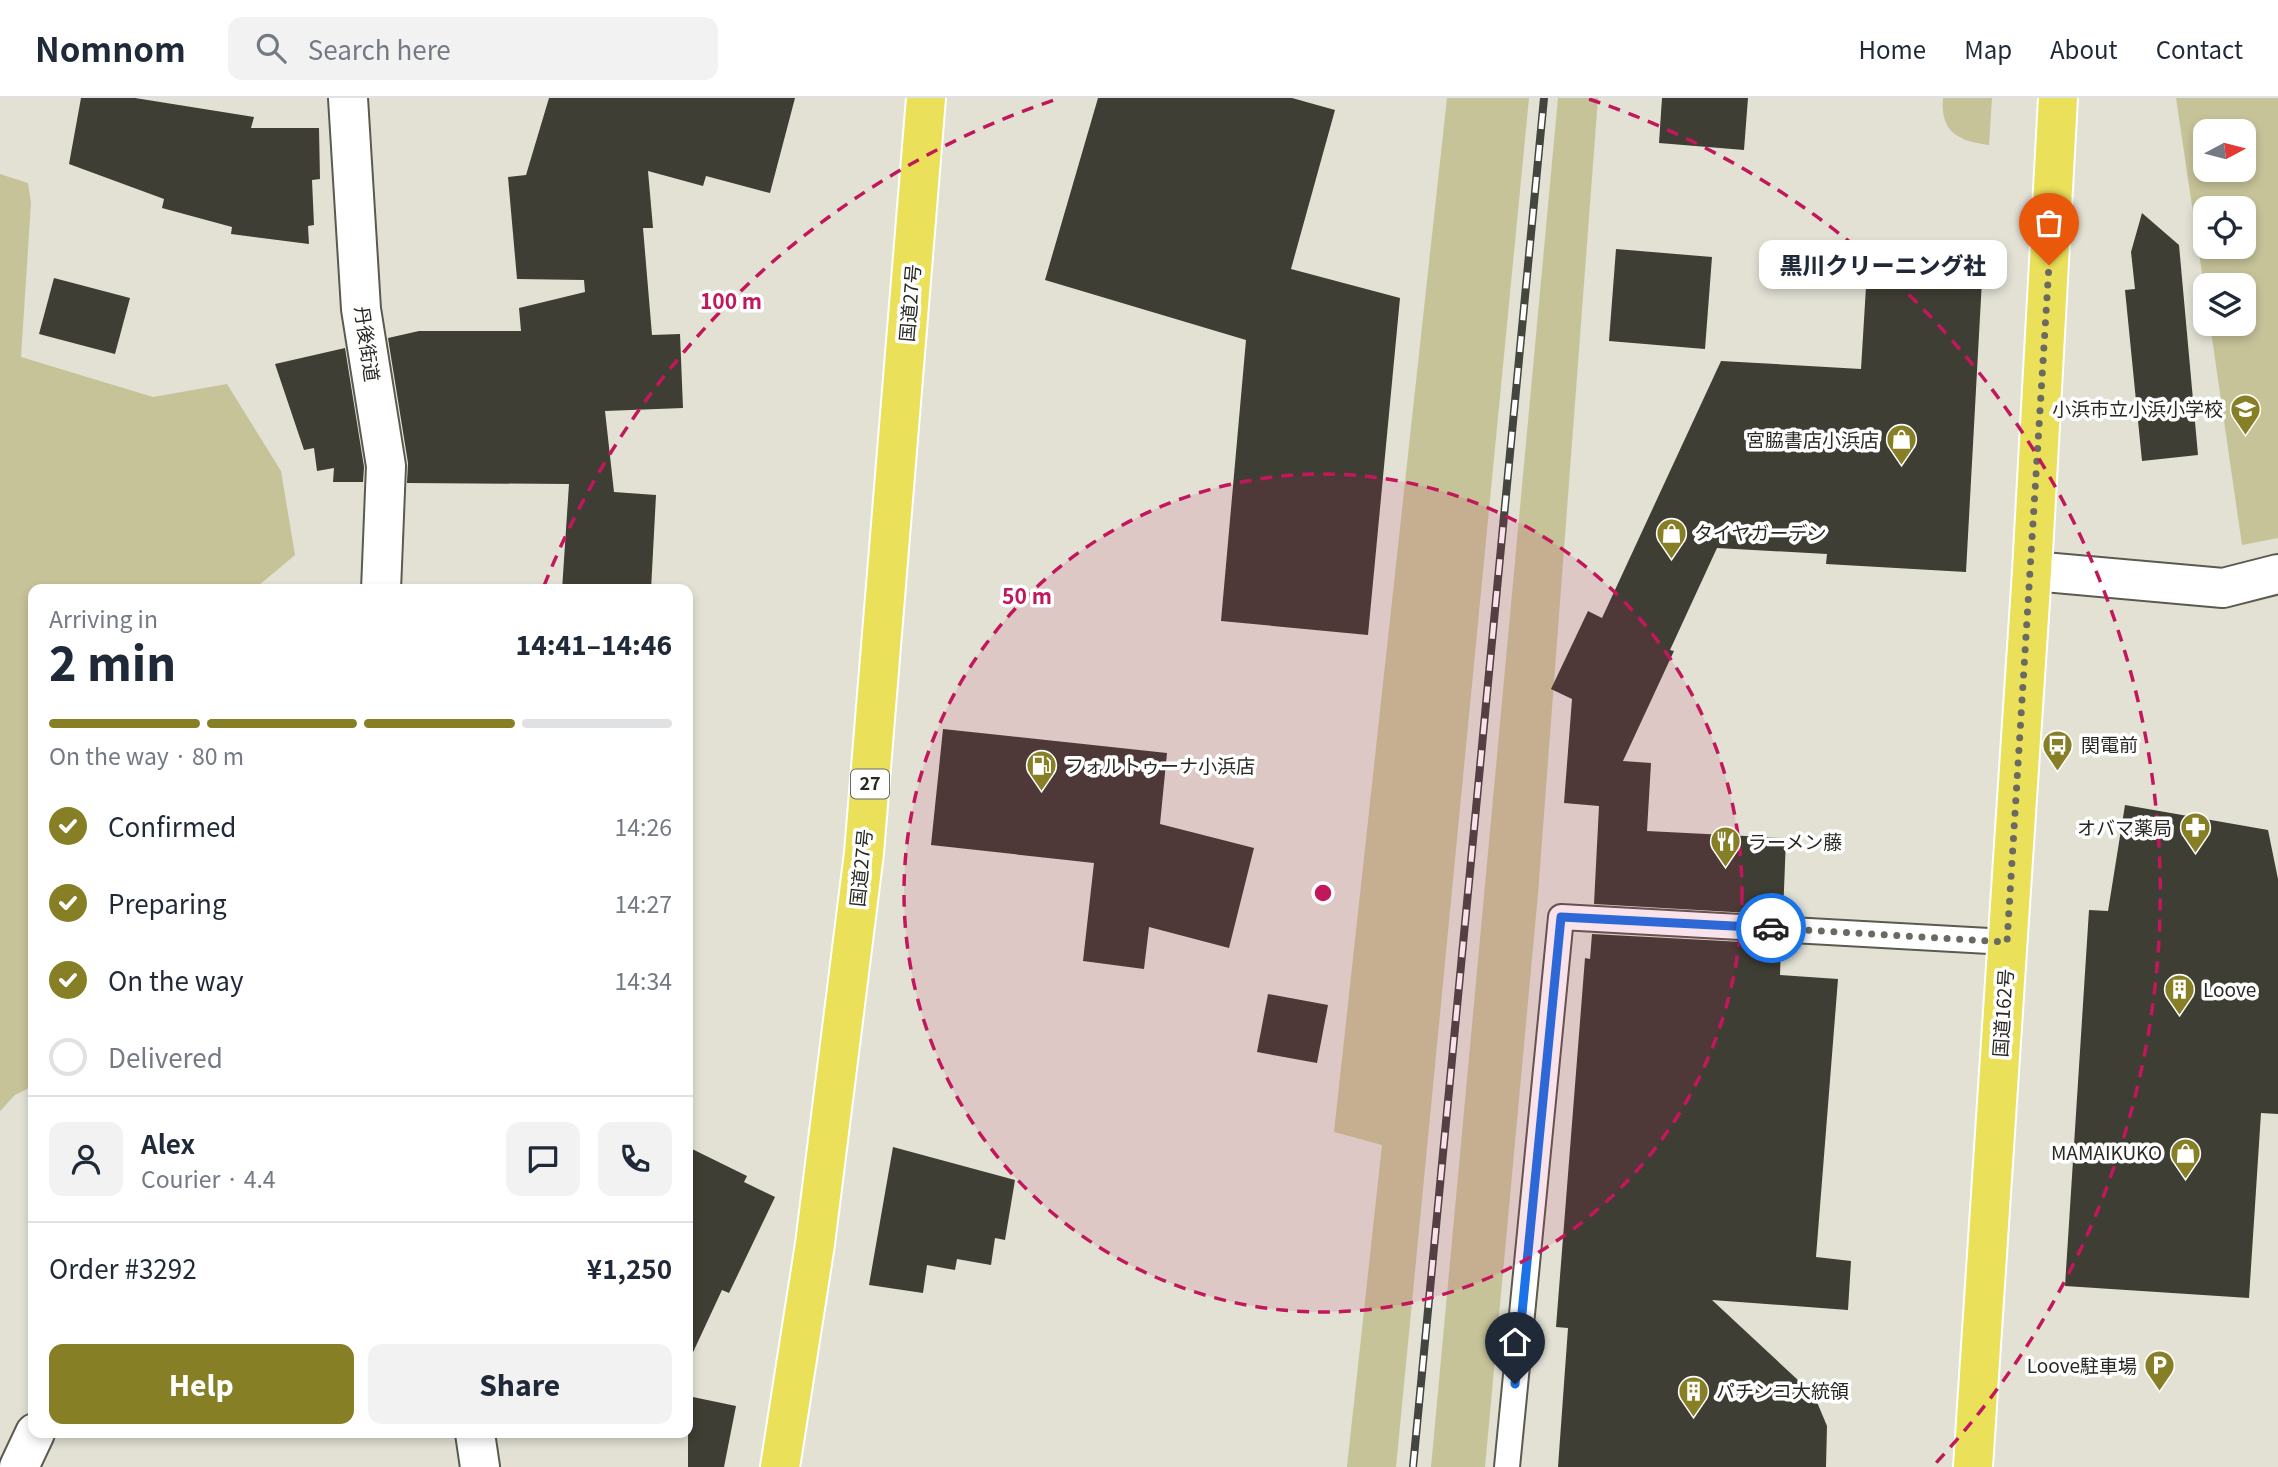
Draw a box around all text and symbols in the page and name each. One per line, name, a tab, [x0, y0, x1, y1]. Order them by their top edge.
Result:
search box	[228, 17, 718, 80]
text: Nomnom	[35, 24, 186, 72]
icon: search	[252, 29, 290, 67]
text: Search here	[308, 30, 451, 67]
text: Home	[1859, 31, 1926, 66]
text: Map	[1964, 31, 2012, 66]
text: About	[2050, 31, 2118, 66]
text: Contact	[2156, 31, 2243, 66]
north arrow	[2193, 119, 2256, 182]
map controls	[2193, 119, 2256, 336]
pin	[2019, 193, 2079, 265]
button: locate	[2193, 196, 2256, 259]
icon: bag	[2030, 204, 2068, 242]
callout: 黒川クリーニング社	[1758, 240, 2007, 290]
text: 黒川クリーニング社	[1780, 247, 1987, 281]
street label: 国道27号	[892, 263, 925, 343]
button: layers	[2193, 273, 2256, 336]
text: 100 m	[700, 285, 762, 315]
street label: 丹後街道	[350, 304, 387, 383]
school or university icon: 小浜市立小浜小学校	[2229, 392, 2263, 436]
place label: 小浜市立小浜小学校	[2052, 394, 2223, 421]
shop icon: 宮脇書店小浜店	[1885, 423, 1919, 467]
place label: 宮脇書店小浜店	[1746, 425, 1879, 452]
shop icon: タイヤガーデン	[1654, 516, 1688, 560]
place label: タイヤガーデン	[1694, 518, 1826, 545]
text: 50 m	[1002, 580, 1052, 610]
text: Arriving in	[49, 601, 158, 635]
text: 14:41–14:46	[516, 625, 672, 662]
text: 2 min	[49, 628, 176, 694]
bus stop icon: 関電前	[2041, 728, 2075, 772]
place label: 関電前	[2081, 730, 2138, 757]
text: On the way · 80 m	[49, 738, 244, 772]
fuel station icon: フォルトゥーナ小浜店	[1025, 749, 1059, 793]
place label: フォルトゥーナ小浜店	[1065, 751, 1255, 778]
road number: 27	[851, 770, 889, 798]
icon: check	[49, 807, 87, 845]
text: Confirmed	[108, 807, 237, 844]
text: 14:26	[615, 809, 672, 843]
pharmacy icon: オバマ薬局	[2178, 811, 2212, 855]
place label: オバマ薬局	[2077, 813, 2172, 840]
restaurant icon: ラーメン藤	[1708, 825, 1742, 869]
place label: ラーメン藤	[1748, 827, 1842, 854]
street label: 国道27号	[842, 828, 877, 908]
centre of rings	[1311, 881, 1335, 905]
icon: check	[49, 884, 87, 922]
text: Preparing	[108, 884, 227, 921]
text: 14:27	[615, 886, 672, 920]
courier	[1736, 893, 1806, 963]
icon: car	[1752, 909, 1790, 947]
icon: check	[49, 961, 87, 999]
text: On the way	[108, 961, 243, 998]
text: 14:34	[615, 963, 672, 997]
street label: 国道162号	[1985, 968, 2018, 1058]
building icon: Loove	[2163, 973, 2197, 1017]
place label: Loove	[2203, 975, 2256, 1002]
text: Delivered	[108, 1038, 223, 1075]
button: person	[49, 1122, 123, 1196]
button: chat	[506, 1122, 580, 1196]
button: phone	[598, 1122, 672, 1196]
text: Alex	[141, 1124, 195, 1161]
shop icon: MAMAIKUKO	[2168, 1136, 2202, 1180]
place label: MAMAIKUKO	[2051, 1138, 2162, 1165]
text: Courier · 4.4	[141, 1161, 276, 1195]
text: Order #3292	[49, 1249, 197, 1286]
text: ¥1,250	[587, 1249, 672, 1286]
pin	[1485, 1312, 1545, 1384]
icon: home	[1496, 1323, 1534, 1361]
button: Help	[49, 1344, 354, 1424]
button: Share	[368, 1344, 672, 1424]
parking icon: Loove駐車場	[2143, 1349, 2177, 1393]
place label: Loove駐車場	[2027, 1351, 2137, 1378]
building icon: パチンコ大統領	[1676, 1374, 1710, 1418]
place label: パチンコ大統領	[1716, 1376, 1849, 1403]

